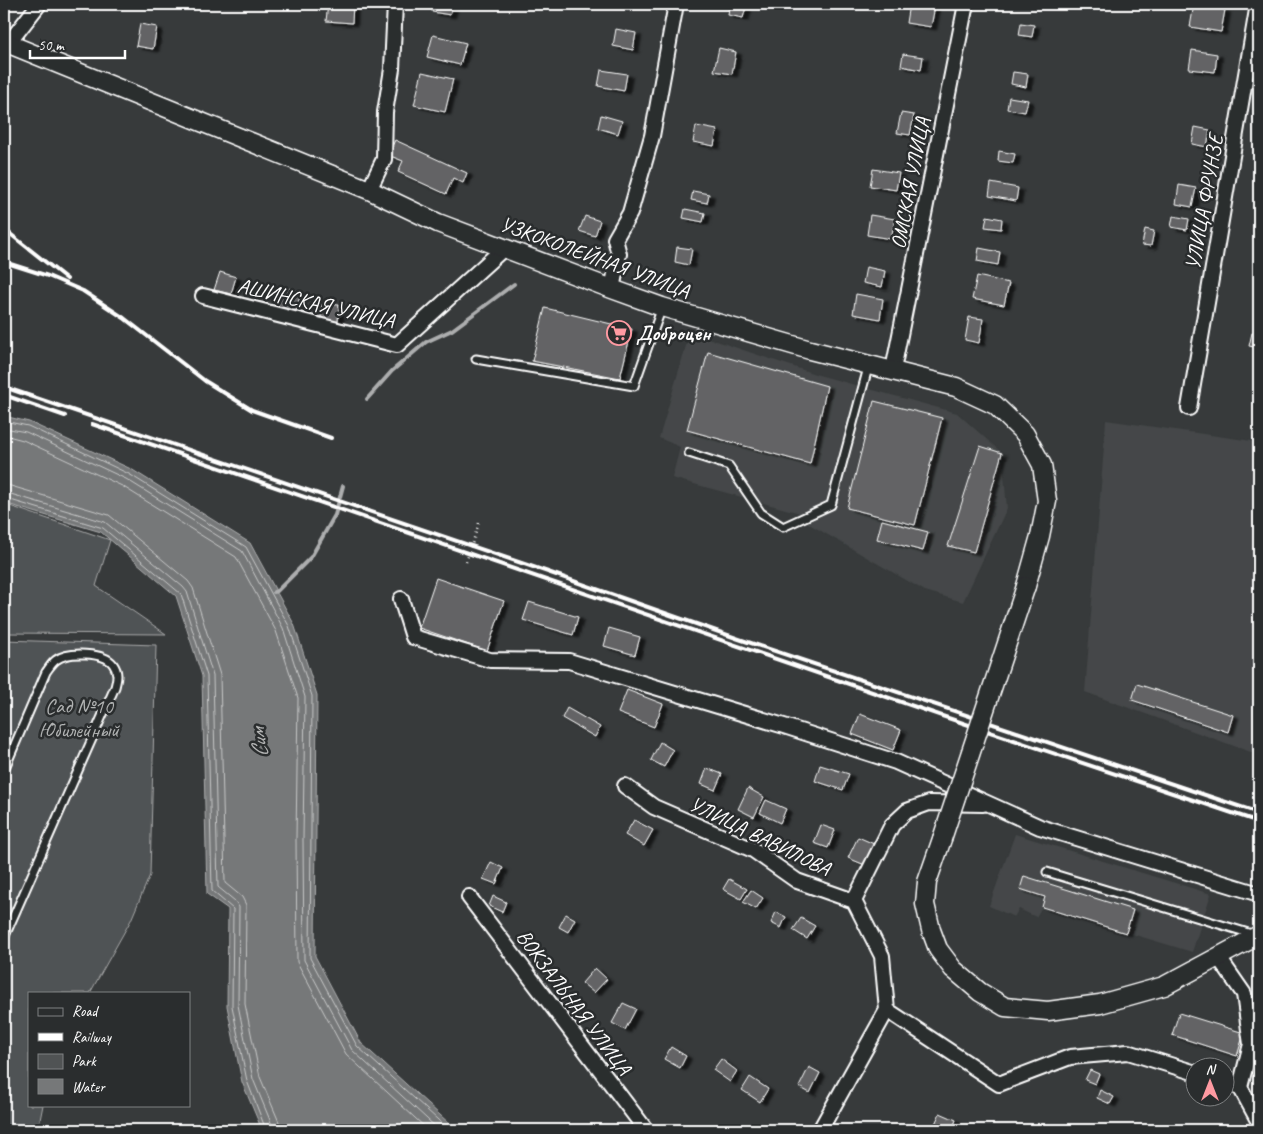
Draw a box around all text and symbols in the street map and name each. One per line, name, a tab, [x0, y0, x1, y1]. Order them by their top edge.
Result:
scale bar	[30, 28, 125, 60]
text: 50 m	[38, 36, 65, 55]
street label: ОМСКАЯ УЛИЦА	[885, 115, 936, 251]
street label: УЛИЦА ФРУНЗЕ	[1179, 130, 1229, 272]
street label: УЗКОКОЛЕЙНАЯ УЛИЦА	[497, 211, 694, 304]
street label: АШИНСКАЯ УЛИЦА	[235, 272, 398, 334]
supermarket icon: Доброцен	[606, 320, 632, 346]
place label: Доброцен	[636, 320, 712, 346]
park label: Сад №10 Юбилейный	[39, 693, 120, 743]
water label: Сим	[243, 723, 275, 759]
street label: УЛИЦА ВАВИЛОВА	[685, 791, 836, 882]
street label: ВОКЗАЛЬНАЯ УЛИЦА	[511, 924, 638, 1081]
legend	[28, 992, 190, 1106]
text: Road	[72, 1002, 99, 1021]
text: Railway	[72, 1028, 113, 1047]
text: Park	[72, 1052, 97, 1071]
north arrow	[1186, 1056, 1236, 1106]
text: N	[1206, 1061, 1217, 1078]
text: Water	[72, 1078, 106, 1097]

